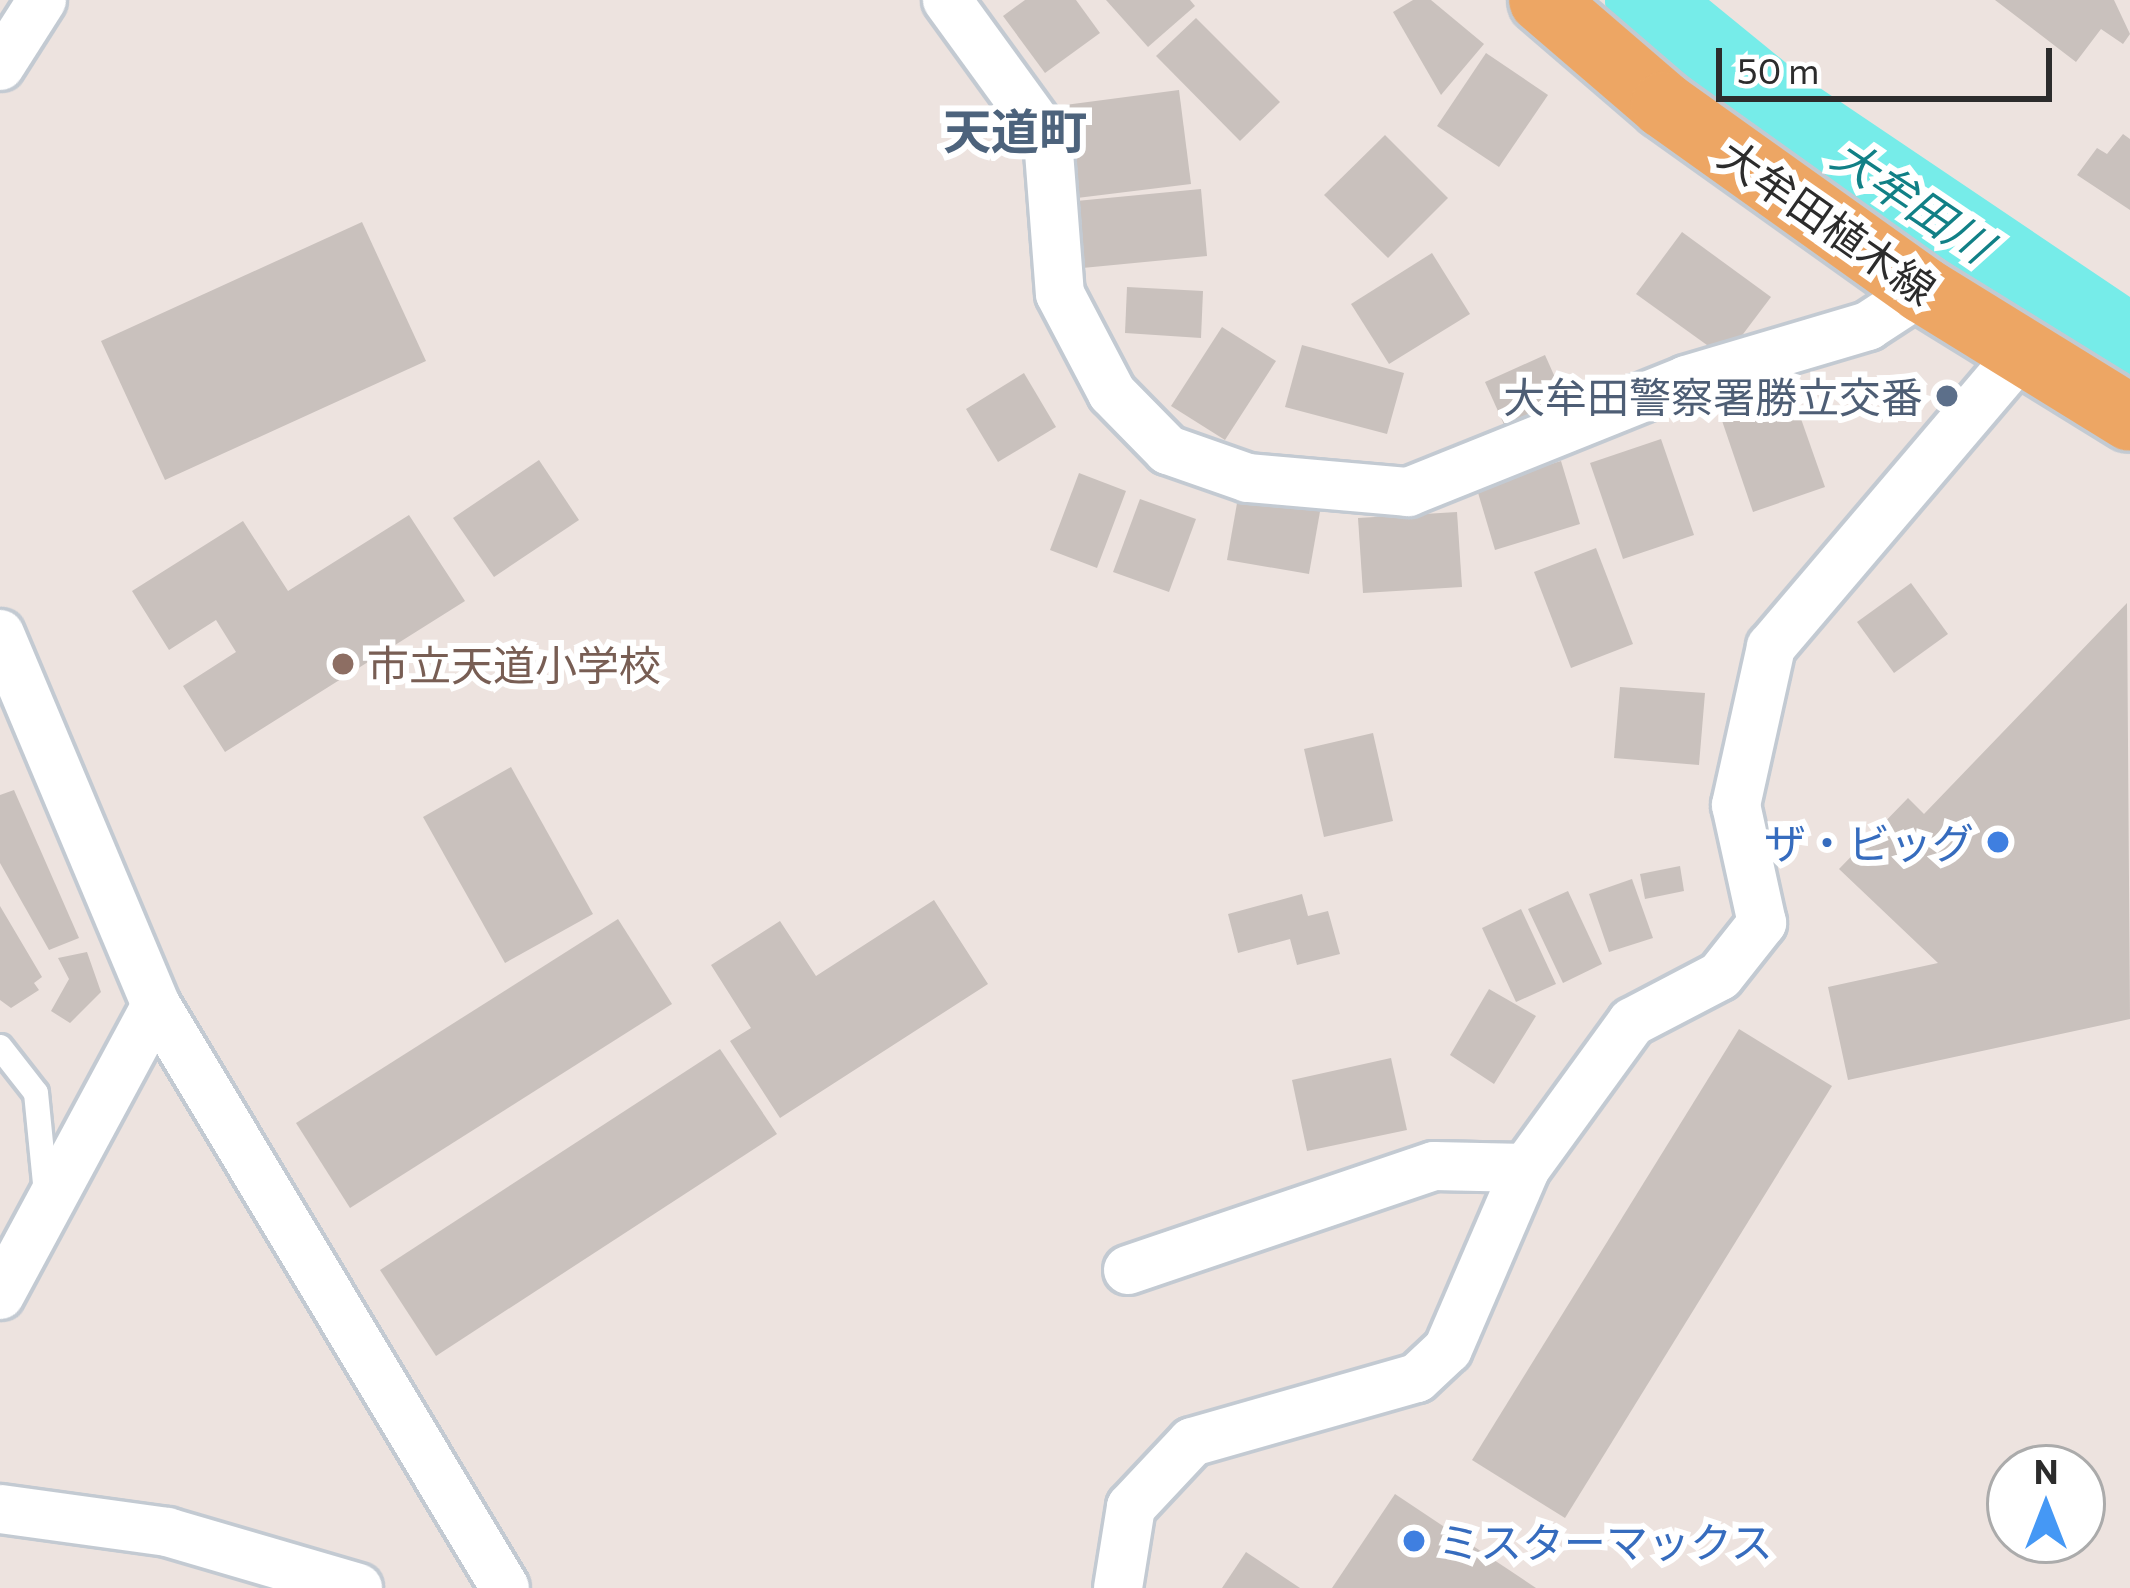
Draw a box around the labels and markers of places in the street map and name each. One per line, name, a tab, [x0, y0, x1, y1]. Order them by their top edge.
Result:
place label: 大牟田警察署勝立交番	[1503, 371, 1923, 421]
marker: 大牟田警察署勝立交番	[1934, 383, 1960, 409]
place label: 市立天道小学校	[367, 639, 661, 689]
marker: 市立天道小学校	[330, 651, 356, 677]
place label: ザ・ビッグ	[1764, 817, 1974, 867]
marker: ザ・ビッグ	[1985, 829, 2011, 855]
place label: ミスターマックス	[1438, 1516, 1774, 1566]
marker: ミスターマックス	[1401, 1528, 1427, 1554]

